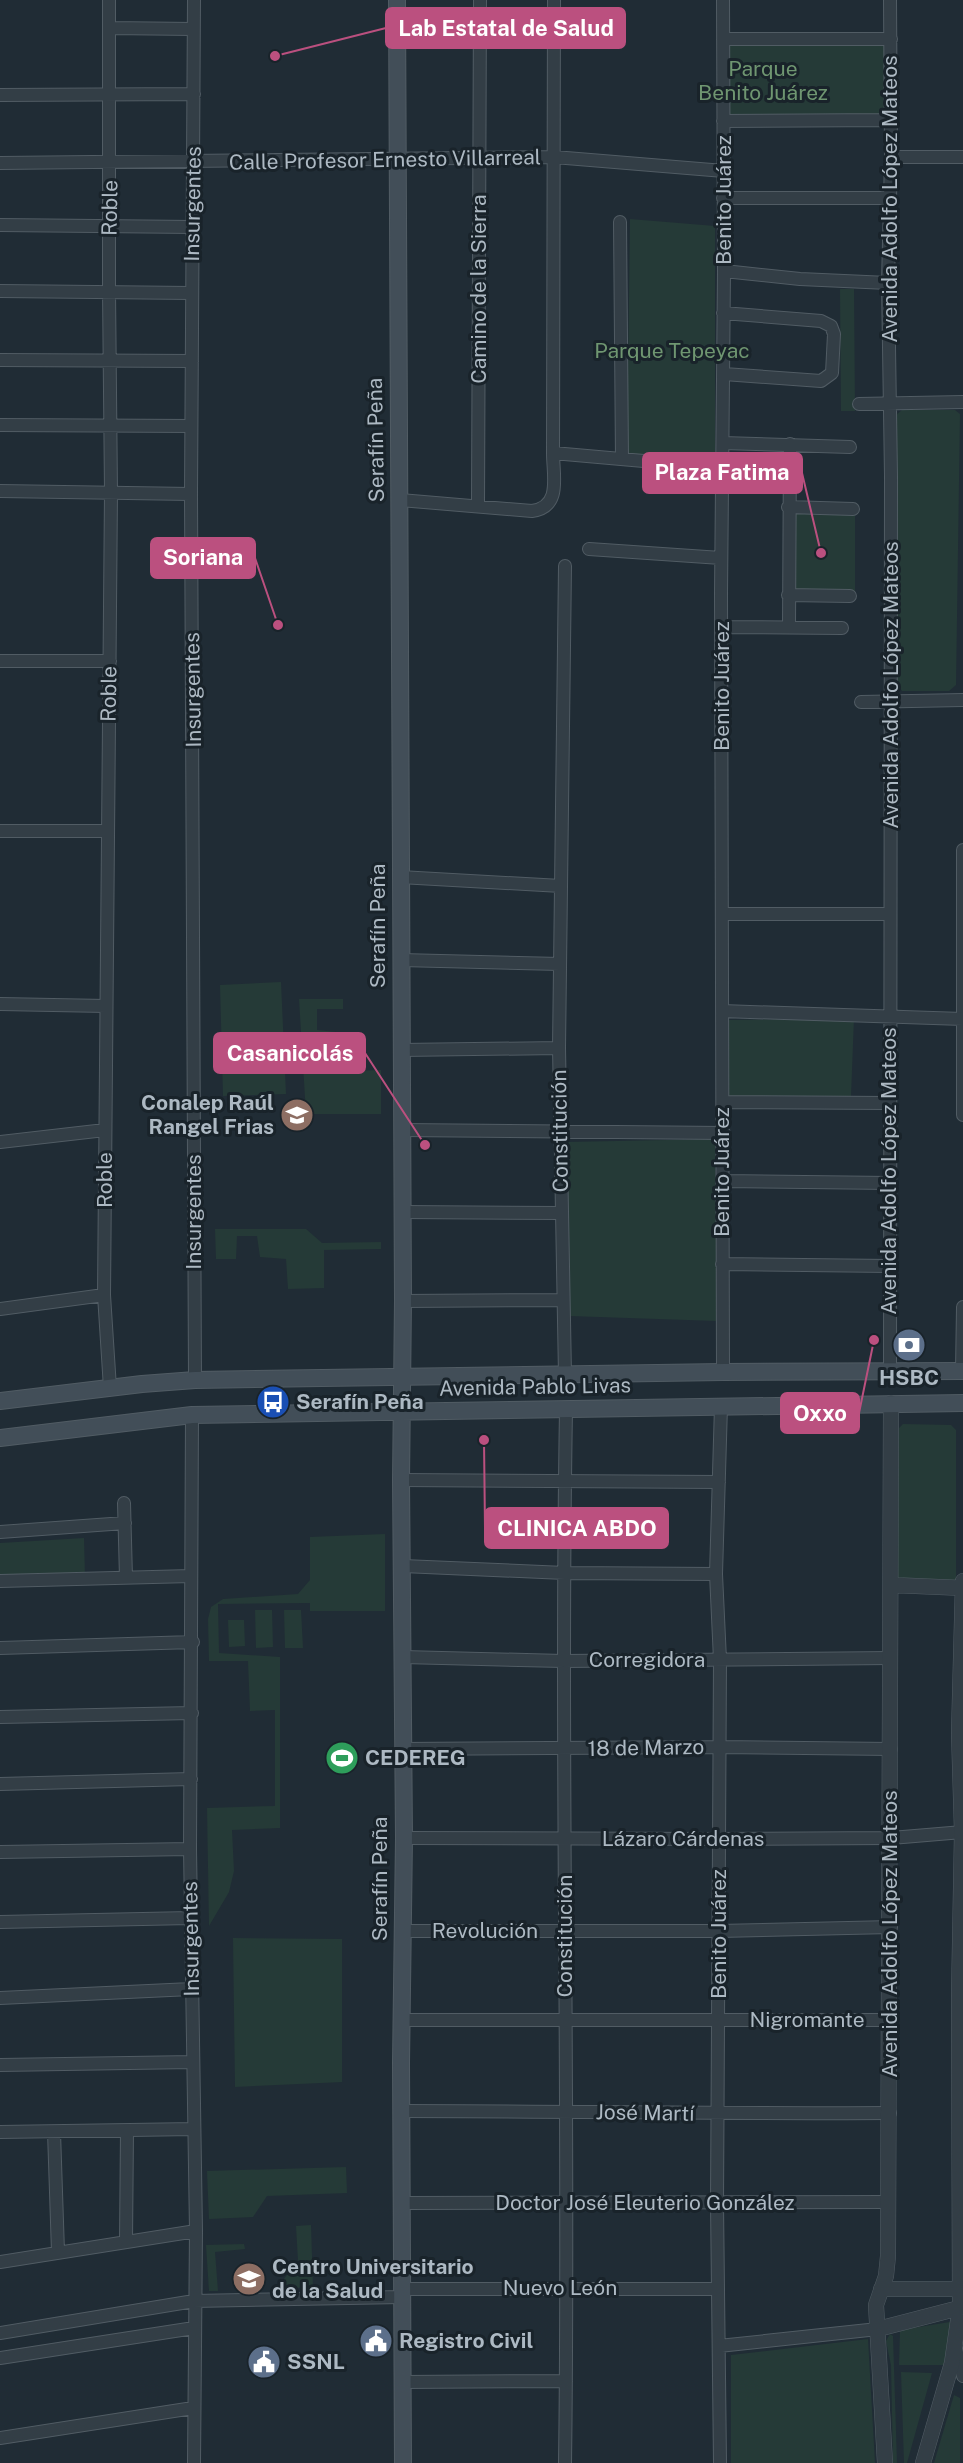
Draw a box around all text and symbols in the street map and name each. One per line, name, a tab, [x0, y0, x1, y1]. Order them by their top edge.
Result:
callout: Lab Estatal de Salud	[386, 8, 625, 48]
text: Lab Estatal de Salud	[398, 15, 614, 41]
street label: Avenida Adolfo López Mateos	[877, 55, 902, 343]
park label: Parque Benito Juárez	[698, 56, 828, 105]
street label: Benito Juárez	[711, 135, 736, 265]
street label: Calle Profesor Ernesto Villarreal	[229, 144, 541, 175]
street label: Insurgentes	[179, 146, 206, 262]
street label: Roble	[97, 180, 122, 236]
street label: Camino de la Sierra	[466, 194, 491, 384]
park label: Parque Tepeyac	[594, 338, 750, 363]
street label: Serafín Peña	[362, 377, 389, 503]
callout: Plaza Fatima	[643, 453, 802, 493]
text: Plaza Fatima	[655, 459, 789, 485]
callout: Soriana	[151, 538, 255, 578]
street label: Avenida Adolfo López Mateos	[878, 541, 903, 829]
text: Soriana	[163, 544, 243, 570]
street label: Benito Juárez	[709, 621, 734, 751]
street label: Insurgentes	[179, 632, 206, 748]
street label: Roble	[96, 666, 121, 722]
street label: Serafín Peña	[365, 864, 390, 988]
street label: Avenida Adolfo López Mateos	[876, 1027, 901, 1315]
callout: Casanicolás	[214, 1033, 365, 1073]
text: Casanicolás	[227, 1040, 353, 1066]
street label: Constitución	[546, 1069, 573, 1193]
place label: Conalep Raúl Rangel Frias	[141, 1090, 274, 1139]
school or university icon: Conalep Raúl Rangel Frias	[279, 1097, 315, 1133]
street label: Benito Juárez	[709, 1107, 734, 1237]
street label: Roble	[92, 1152, 117, 1208]
street label: Insurgentes	[181, 1154, 206, 1270]
bank icon: HSBC	[891, 1327, 927, 1363]
place label: HSBC	[879, 1365, 939, 1390]
street label: Avenida Pablo Livas	[439, 1372, 631, 1401]
bus stop icon: Serafín Peña	[255, 1384, 291, 1420]
place label: Serafín Peña	[296, 1389, 424, 1414]
callout: Oxxo	[781, 1393, 859, 1433]
text: Oxxo	[793, 1400, 847, 1426]
callout: CLINICA ABDO	[485, 1508, 668, 1548]
text: CLINICA ABDO	[497, 1515, 657, 1541]
street label: Corregidora	[589, 1647, 705, 1672]
street label: 18 de Marzo	[587, 1734, 705, 1761]
sports icon: CEDEREG	[324, 1740, 360, 1776]
place label: CEDEREG	[365, 1745, 466, 1770]
street label: Avenida Adolfo López Mateos	[877, 1790, 902, 2078]
street label: Serafín Peña	[367, 1817, 392, 1941]
street label: Lázaro Cárdenas	[602, 1826, 764, 1851]
street label: Benito Juárez	[706, 1869, 731, 1999]
street label: Constitución	[552, 1875, 577, 1997]
street label: Insurgentes	[177, 1881, 204, 1997]
street label: Revolución	[432, 1918, 538, 1943]
street label: Nigromante	[749, 2007, 865, 2032]
street label: José Martí	[595, 2099, 696, 2126]
street label: Doctor José Eleuterio González	[495, 2190, 795, 2215]
place label: Centro Universitario de la Salud	[272, 2254, 474, 2303]
school or university icon: Centro Universitario de la Salud	[231, 2261, 267, 2297]
street label: Nuevo León	[503, 2275, 617, 2300]
public building icon: Registro Civil	[358, 2323, 394, 2359]
place label: Registro Civil	[399, 2328, 533, 2353]
public building icon: SSNL	[246, 2344, 282, 2380]
place label: SSNL	[287, 2349, 345, 2374]

